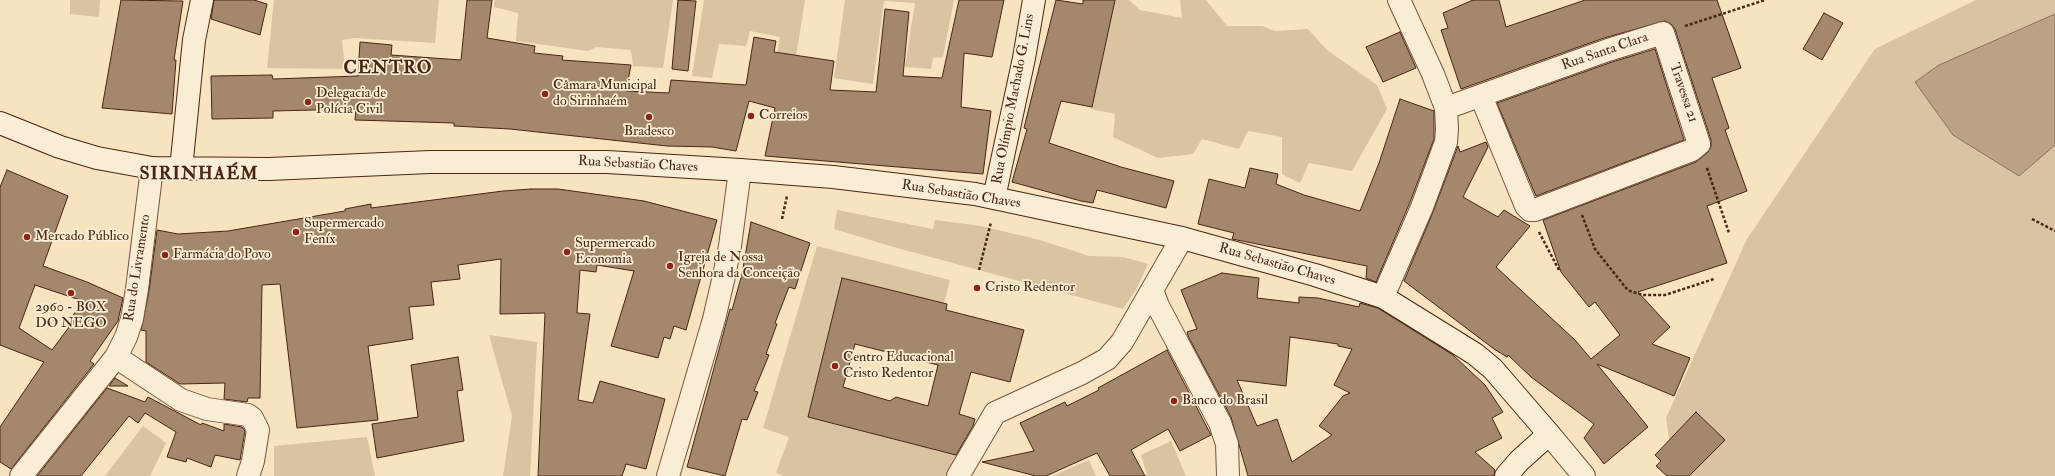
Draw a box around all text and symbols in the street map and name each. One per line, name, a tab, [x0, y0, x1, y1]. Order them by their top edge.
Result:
street label: Rua Olímpio Machado G. Lins	[989, 12, 1039, 186]
street label: Rua Santa Clara	[1560, 29, 1650, 75]
district label: CENTRO	[344, 58, 432, 80]
street label: Travessa 21	[1665, 61, 1701, 125]
place label: Câmara Municipal do Sirinhaém	[553, 78, 657, 110]
place label: Delegacia de Polícia Civil	[316, 86, 386, 118]
marker: Câmara Municipal do Sirinhaém	[540, 89, 550, 99]
marker: Delegacia de Polícia Civil	[303, 97, 313, 107]
place label: Correios	[759, 108, 807, 124]
marker: Correios	[746, 111, 756, 121]
marker: Bradesco	[644, 112, 654, 122]
place label: Bradesco	[624, 124, 674, 140]
street label: Rua Sebastião Chaves	[577, 153, 699, 177]
district label: SIRINHAÉM	[139, 164, 259, 186]
street label: Rua Sebastião Chaves	[900, 177, 1022, 213]
street label: Rua do Livramento	[121, 213, 155, 323]
place label: Supermercado Feníx	[304, 216, 384, 248]
marker: Supermercado Feníx	[291, 227, 301, 237]
place label: Mercado Público	[35, 229, 129, 245]
marker: Mercado Público	[22, 232, 32, 242]
place label: Supermercado Economia	[575, 236, 655, 268]
street label: Rua Sebastião Chaves	[1217, 240, 1337, 290]
place label: Farmácia do Povo	[173, 247, 271, 263]
marker: Supermercado Economia	[562, 247, 572, 257]
marker: Farmácia do Povo	[160, 250, 170, 260]
place label: Igreja de Nossa Senhora da Conceição	[678, 250, 800, 282]
marker: Igreja de Nossa Senhora da Conceição	[665, 261, 675, 271]
place label: Cristo Redentor	[985, 280, 1075, 296]
marker: Cristo Redentor	[972, 283, 982, 293]
marker: 2960 - BOX DO NEGO	[66, 288, 76, 298]
place label: 2960 - BOX DO NEGO	[35, 300, 107, 332]
place label: Centro Educacional Cristo Redentor	[843, 350, 954, 382]
marker: Centro Educacional Cristo Redentor	[830, 361, 840, 371]
place label: Banco do Brasil	[1182, 393, 1268, 409]
marker: Banco do Brasil	[1169, 396, 1179, 406]

